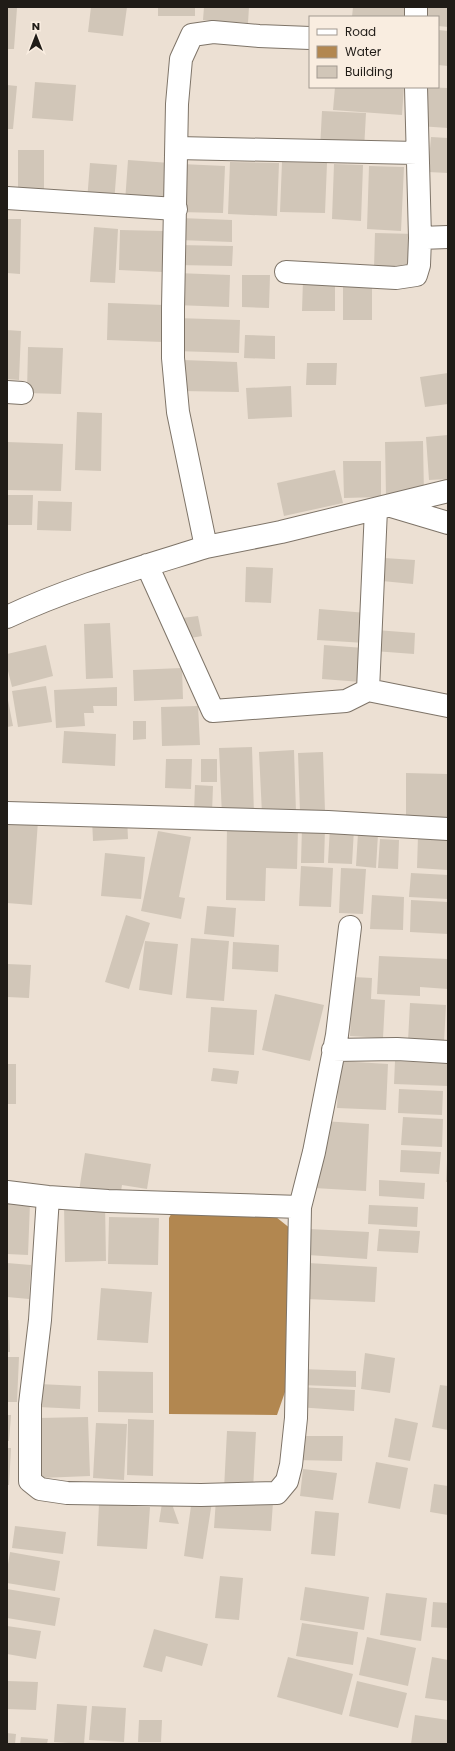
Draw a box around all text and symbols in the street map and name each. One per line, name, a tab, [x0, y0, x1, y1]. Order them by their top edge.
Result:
north arrow	[16, 16, 56, 56]
legend	[309, 16, 439, 88]
text: N	[32, 18, 40, 34]
text: Road	[345, 23, 376, 40]
text: Water	[345, 43, 382, 60]
text: Building	[345, 63, 393, 80]

